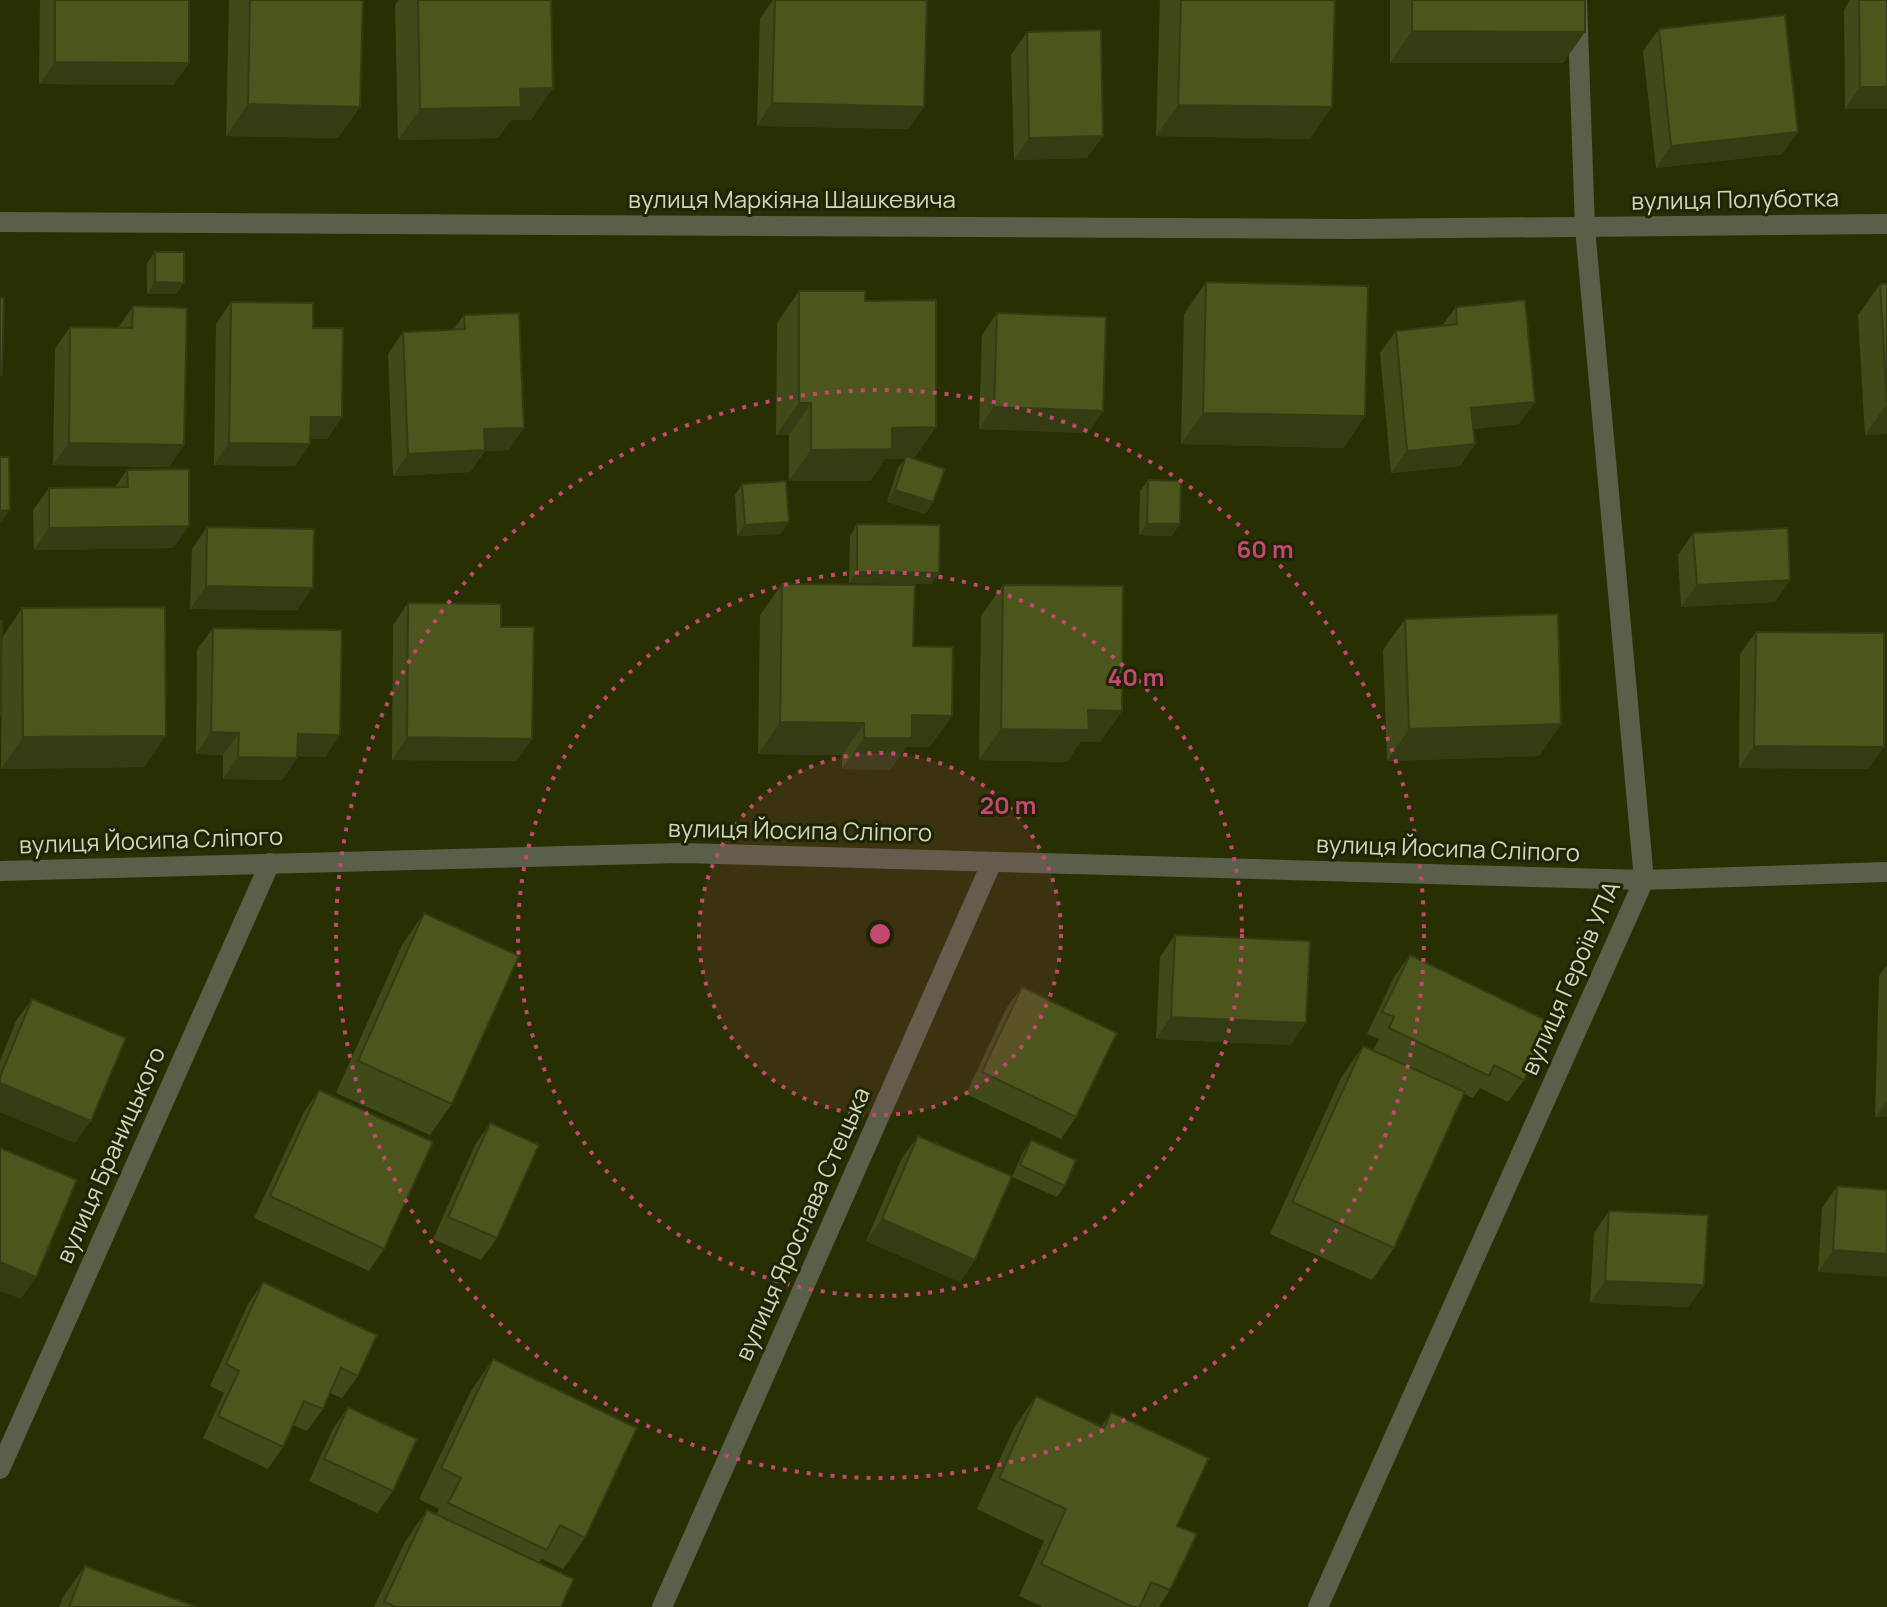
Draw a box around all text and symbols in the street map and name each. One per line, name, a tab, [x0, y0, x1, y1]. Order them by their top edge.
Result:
street label: вулиця Полуботка	[1631, 180, 1839, 217]
street label: вулиця Маркіяна Шашкевича	[628, 182, 956, 215]
text: 60 m	[1236, 532, 1294, 565]
text: 40 m	[1108, 660, 1164, 693]
text: 20 m	[980, 788, 1036, 821]
street label: вулиця Йосипа Сліпого	[668, 811, 932, 848]
street label: вулиця Йосипа Сліпого	[18, 818, 284, 861]
street label: вулиця Йосипа Сліпого	[1315, 826, 1581, 869]
street label: вулиця Героїв УПА	[1512, 875, 1627, 1080]
centre of rings	[866, 920, 894, 948]
street label: вулиця Браницького	[47, 1041, 172, 1268]
street label: вулиця Ярослава Стецька	[726, 1081, 877, 1365]

